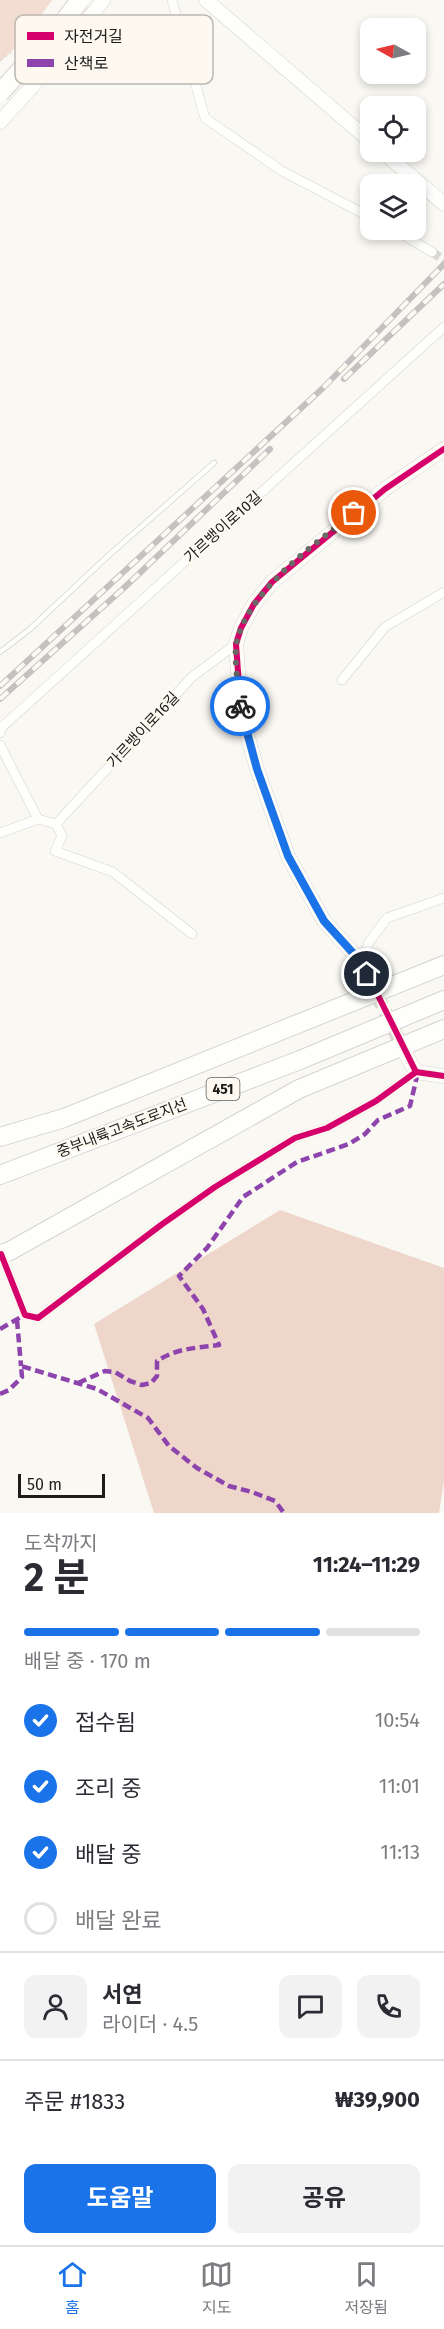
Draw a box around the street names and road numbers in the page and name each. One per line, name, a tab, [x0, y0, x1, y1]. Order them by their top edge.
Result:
street label: 가르뱅이로10길	[181, 488, 265, 566]
street label: 가르뱅이로16길	[103, 688, 183, 772]
road number: 451	[206, 1078, 240, 1100]
street label: 중부내륙고속도로지선	[54, 1095, 190, 1161]

